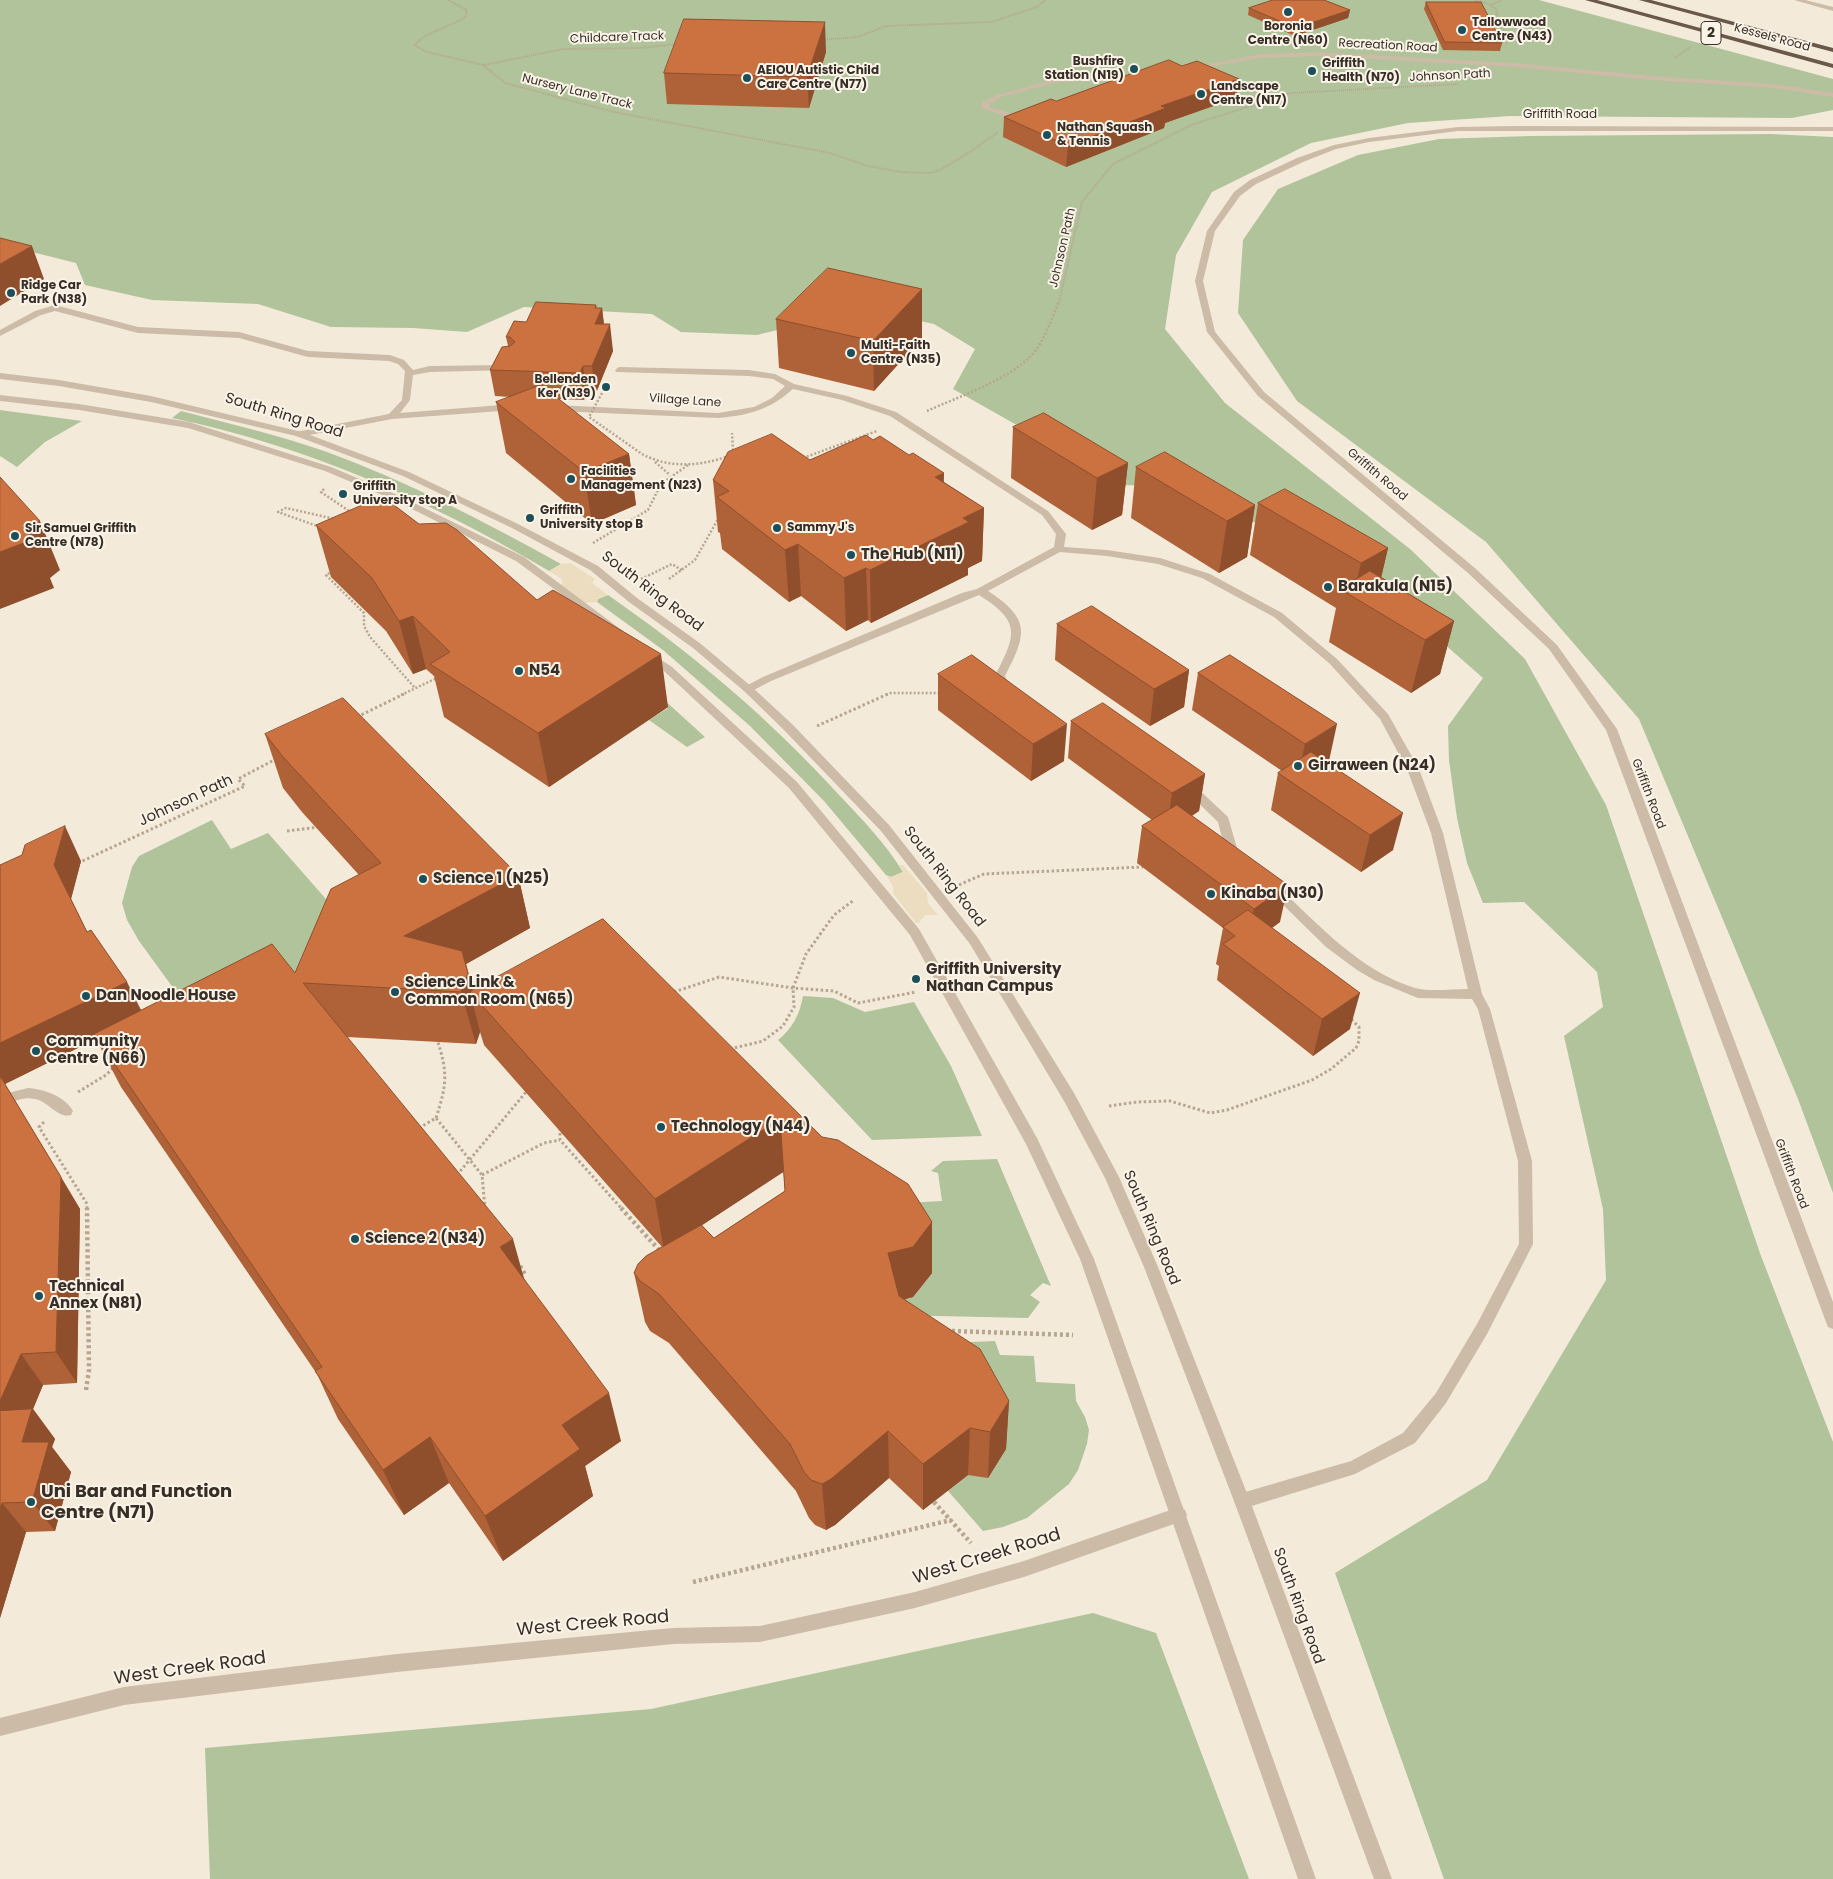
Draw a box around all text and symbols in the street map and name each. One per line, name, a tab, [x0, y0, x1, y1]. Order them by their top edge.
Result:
marker: Boronia Centre (N60)	[1282, 6, 1294, 18]
place label: Tallowwood Centre (N43)	[1472, 16, 1552, 44]
place label: Boronia Centre (N60)	[1248, 20, 1328, 48]
street label: Kessels Road	[1732, 21, 1812, 55]
road number: 2	[1701, 22, 1721, 44]
marker: Tallowwood Centre (N43)	[1456, 24, 1468, 36]
street label: Childcare Track	[570, 29, 664, 47]
street label: Recreation Road	[1338, 36, 1438, 56]
place label: Bushfire Station (N19)	[1045, 55, 1124, 83]
place label: Griffith Health (N70)	[1322, 57, 1400, 85]
marker: Bushfire Station (N19)	[1128, 63, 1140, 75]
place label: AEIOU Autistic Child Care Centre (N77)	[757, 64, 879, 92]
marker: Griffith Health (N70)	[1306, 65, 1318, 77]
street label: Johnson Path	[1409, 67, 1491, 85]
street label: Nursery Lane Track	[520, 71, 634, 113]
marker: AEIOU Autistic Child Care Centre (N77)	[741, 72, 753, 84]
place label: Landscape Centre (N17)	[1211, 80, 1287, 108]
marker: Landscape Centre (N17)	[1195, 88, 1207, 100]
street label: Griffith Road	[1523, 108, 1597, 122]
place label: Nathan Squash & Tennis	[1057, 121, 1152, 149]
marker: Nathan Squash & Tennis	[1041, 129, 1053, 141]
street label: Johnson Path	[1047, 207, 1079, 289]
place label: Ridge Car Park (N38)	[21, 279, 87, 307]
marker: Ridge Car Park (N38)	[5, 287, 17, 299]
place label: Multi-Faith Centre (N35)	[861, 339, 941, 367]
marker: Multi-Faith Centre (N35)	[845, 347, 857, 359]
place label: Bellenden Ker (N39)	[535, 373, 596, 401]
marker: Bellenden Ker (N39)	[600, 381, 612, 393]
street label: South Ring Road	[223, 389, 345, 443]
street label: Village Lane	[648, 391, 722, 411]
street label: Griffith Road	[1344, 446, 1410, 504]
place label: Facilities Management (N23)	[581, 465, 702, 493]
marker: Facilities Management (N23)	[565, 473, 577, 485]
place label: Griffith University stop A	[353, 480, 457, 508]
marker: Griffith University stop A	[337, 488, 349, 500]
place label: Griffith University stop B	[540, 504, 643, 532]
marker: Griffith University stop B	[524, 512, 536, 524]
place label: Sammy J's	[787, 521, 854, 535]
place label: Sir Samuel Griffith Centre (N78)	[25, 522, 136, 550]
marker: Sammy J's	[771, 522, 783, 534]
marker: Sir Samuel Griffith Centre (N78)	[9, 530, 21, 542]
place label: The Hub (N11)	[861, 546, 964, 564]
street label: South Ring Road	[598, 548, 706, 636]
marker: The Hub (N11)	[845, 549, 857, 561]
place label: Barakula (N15)	[1338, 578, 1453, 596]
marker: Barakula (N15)	[1322, 581, 1334, 593]
place label: N54	[529, 662, 560, 680]
marker: N54	[513, 665, 525, 677]
place label: Girraween (N24)	[1308, 757, 1436, 775]
street label: Griffith Road	[1628, 757, 1668, 831]
marker: Girraween (N24)	[1292, 760, 1304, 772]
street label: Johnson Path	[136, 771, 236, 831]
street label: South Ring Road	[899, 823, 989, 931]
place label: Science 1 (N25)	[433, 870, 549, 888]
marker: Science 1 (N25)	[417, 873, 429, 885]
place label: Kinaba (N30)	[1221, 885, 1324, 903]
marker: Kinaba (N30)	[1205, 888, 1217, 900]
place label: Griffith University Nathan Campus	[926, 961, 1061, 996]
marker: Griffith University Nathan Campus	[910, 973, 922, 985]
place label: Science Link & Common Room (N65)	[405, 974, 573, 1009]
marker: Science Link & Common Room (N65)	[389, 986, 401, 998]
place label: Dan Noodle House	[96, 987, 236, 1005]
marker: Dan Noodle House	[80, 990, 92, 1002]
place label: Community Centre (N66)	[46, 1033, 146, 1068]
marker: Community Centre (N66)	[30, 1045, 42, 1057]
place label: Technology (N44)	[671, 1118, 811, 1136]
marker: Technology (N44)	[655, 1121, 667, 1133]
street label: Griffith Road	[1771, 1137, 1811, 1211]
street label: South Ring Road	[1119, 1168, 1183, 1288]
place label: Science 2 (N34)	[365, 1230, 485, 1248]
marker: Science 2 (N34)	[349, 1233, 361, 1245]
place label: Technical Annex (N81)	[49, 1278, 142, 1313]
marker: Technical Annex (N81)	[33, 1290, 45, 1302]
place label: Uni Bar and Function Centre (N71)	[41, 1481, 232, 1524]
marker: Uni Bar and Function Centre (N71)	[25, 1496, 37, 1508]
street label: West Creek Road	[911, 1524, 1063, 1590]
street label: South Ring Road	[1269, 1545, 1327, 1667]
street label: West Creek Road	[516, 1607, 670, 1641]
street label: West Creek Road	[113, 1648, 267, 1690]

